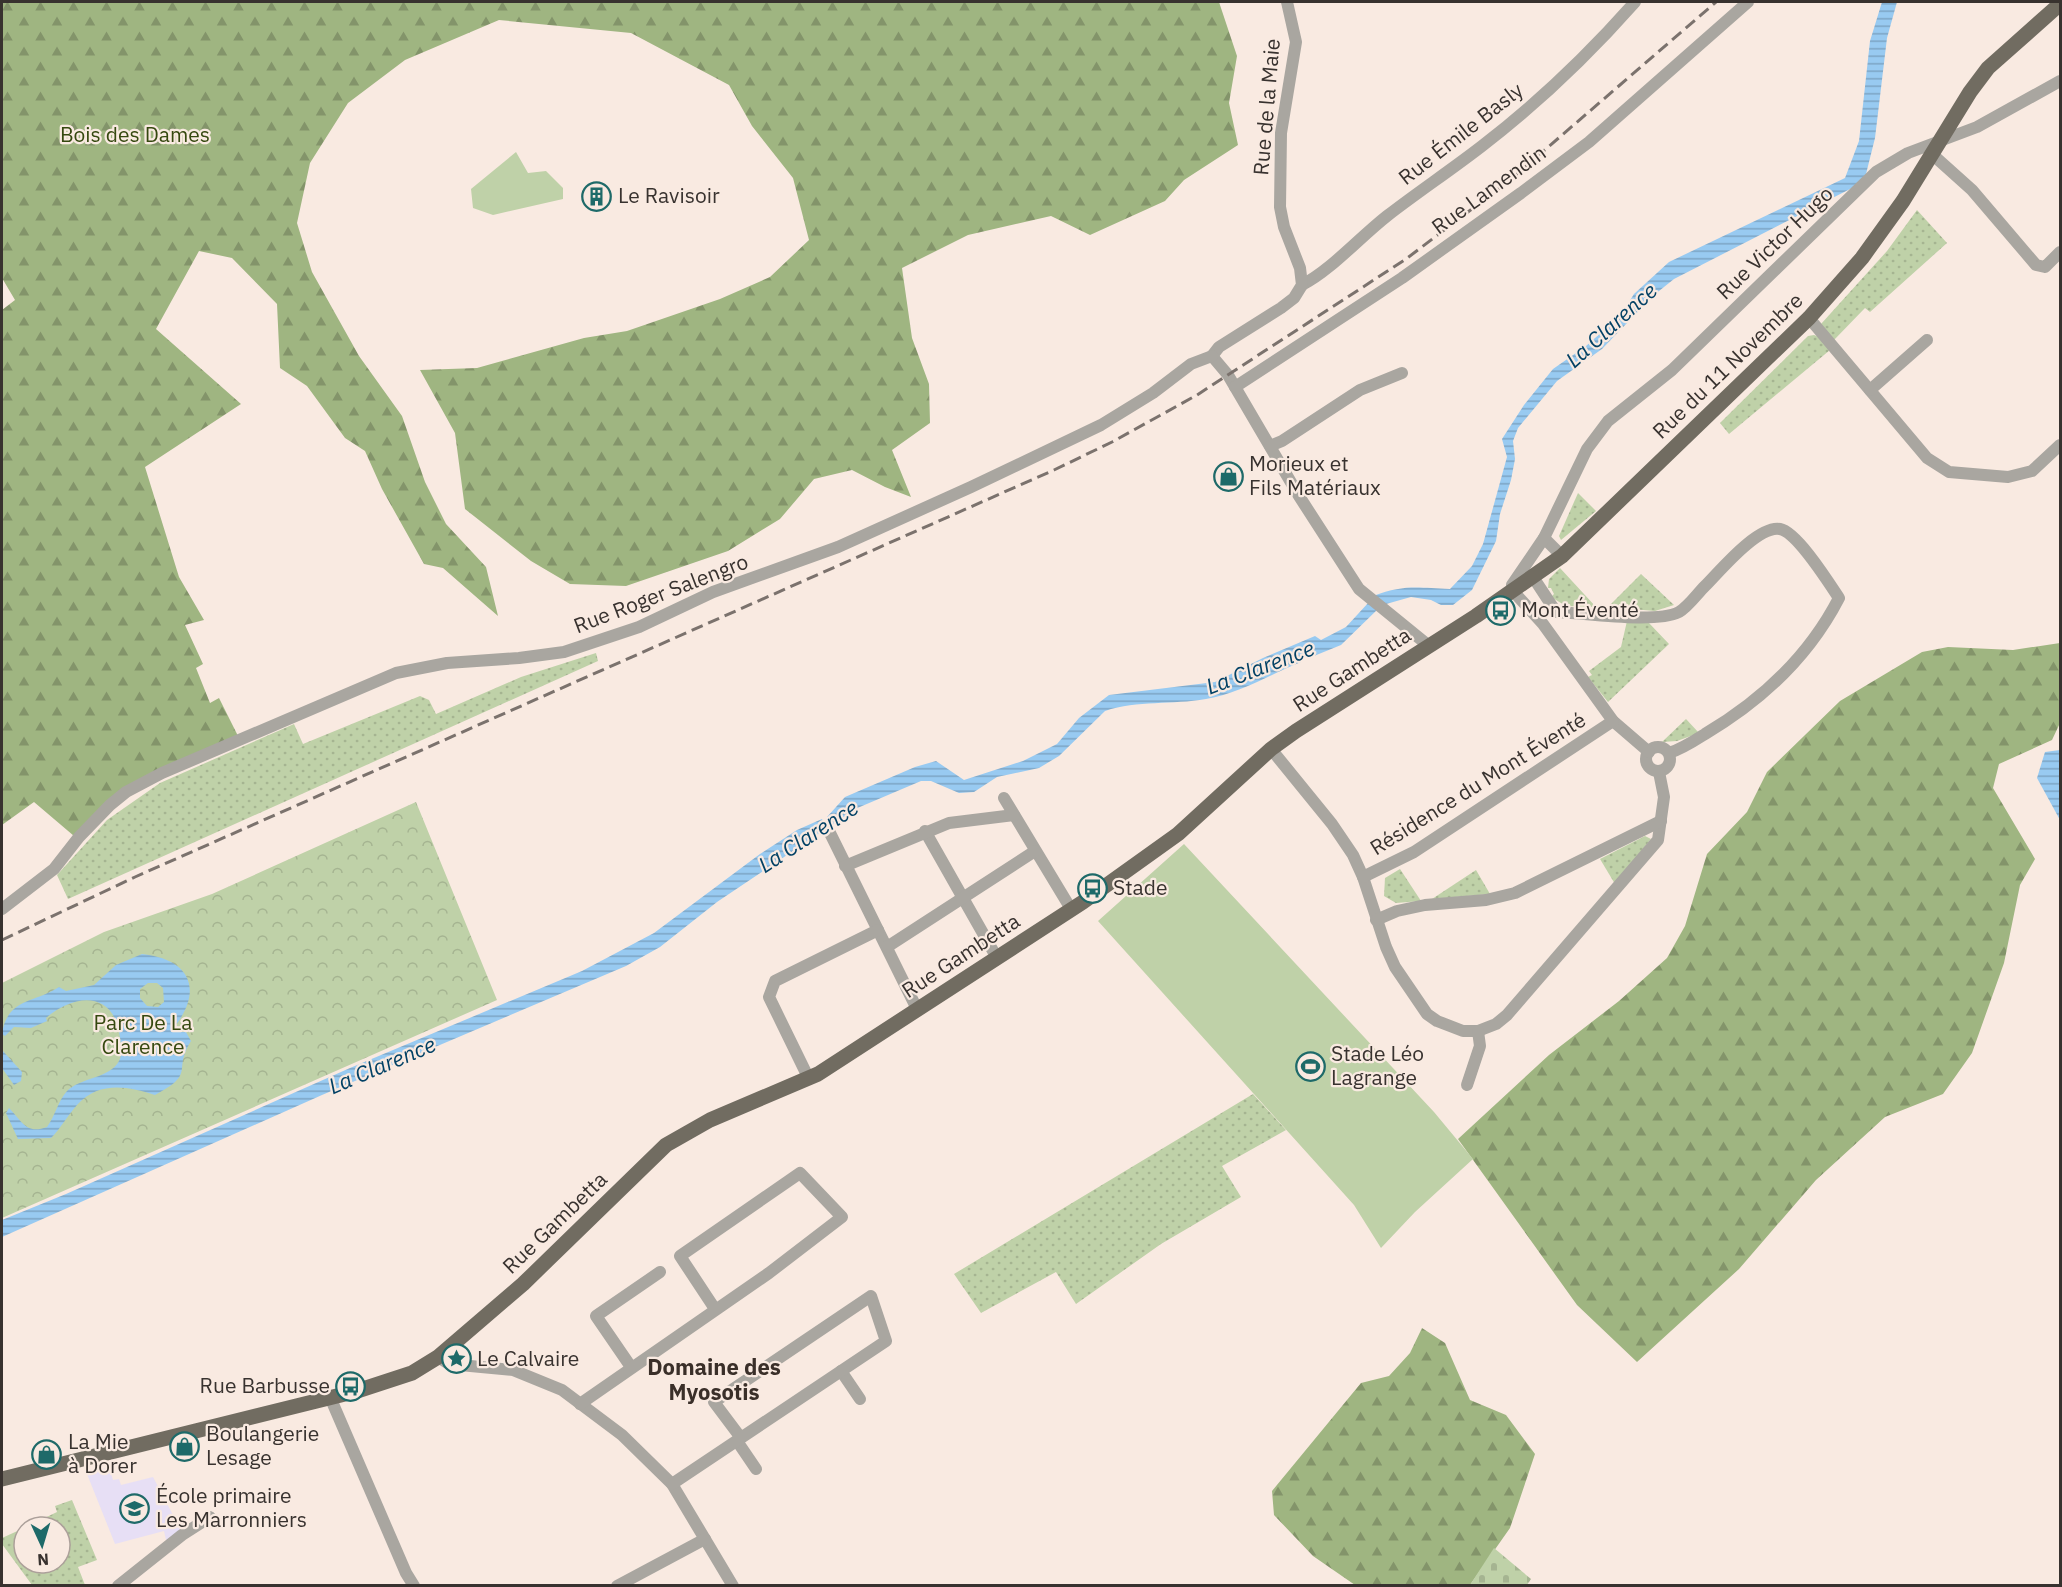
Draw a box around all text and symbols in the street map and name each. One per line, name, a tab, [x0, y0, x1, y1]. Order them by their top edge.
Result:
street label: Rue de la Maie	[1246, 37, 1286, 177]
street label: Rue Émile Basly	[1392, 75, 1529, 191]
park label: Bois des Dames	[60, 120, 210, 148]
street label: Rue Lamendin	[1426, 138, 1551, 240]
building icon: Le Ravisoir	[581, 180, 613, 212]
street label: Rue Victor Hugo	[1710, 180, 1839, 305]
place label: Le Ravisoir	[618, 181, 720, 209]
water label: La Clarence	[1559, 276, 1663, 373]
street label: Rue du 11 Novembre	[1646, 286, 1809, 444]
place label: Morieux et Fils Matériaux	[1249, 449, 1381, 501]
shop icon: Morieux et Fils Matériaux	[1212, 460, 1244, 492]
street label: Rue Roger Salengro	[569, 547, 752, 639]
bus stop icon: Mont Éventé	[1484, 594, 1516, 626]
place label: Mont Éventé	[1521, 595, 1639, 623]
street label: Rue Gambetta	[1287, 621, 1416, 718]
water label: La Clarence	[1202, 633, 1318, 700]
street label: Résidence du Mont Éventé	[1364, 705, 1591, 861]
water label: La Clarence	[752, 792, 863, 879]
bus stop icon: Stade	[1076, 872, 1108, 904]
place label: Stade	[1113, 873, 1168, 901]
street label: Rue Gambetta	[896, 907, 1025, 1004]
park label: Parc De La Clarence	[93, 1008, 193, 1060]
water label: La Clarence	[324, 1029, 440, 1100]
place label: Stade Léo Lagrange	[1331, 1039, 1424, 1091]
sports icon: Stade Léo Lagrange	[1294, 1050, 1326, 1082]
street label: Rue Gambetta	[496, 1165, 613, 1279]
place icon: Le Calvaire	[440, 1343, 472, 1375]
place label: Le Calvaire	[477, 1344, 579, 1372]
district label: Domaine des Myosotis	[647, 1352, 781, 1406]
bus stop icon: Rue Barbusse	[335, 1370, 367, 1402]
place label: Rue Barbusse	[200, 1371, 330, 1399]
place label: Boulangerie Lesage	[206, 1419, 319, 1471]
place label: La Mie à Dorer	[68, 1427, 137, 1479]
shop icon: Boulangerie Lesage	[169, 1430, 201, 1462]
shop icon: La Mie à Dorer	[31, 1438, 63, 1470]
place label: École primaire Les Marronniers	[156, 1481, 307, 1533]
school or university icon: École primaire Les Marronniers	[119, 1492, 151, 1524]
north arrow	[12, 1515, 72, 1575]
text: N	[37, 1550, 50, 1570]

